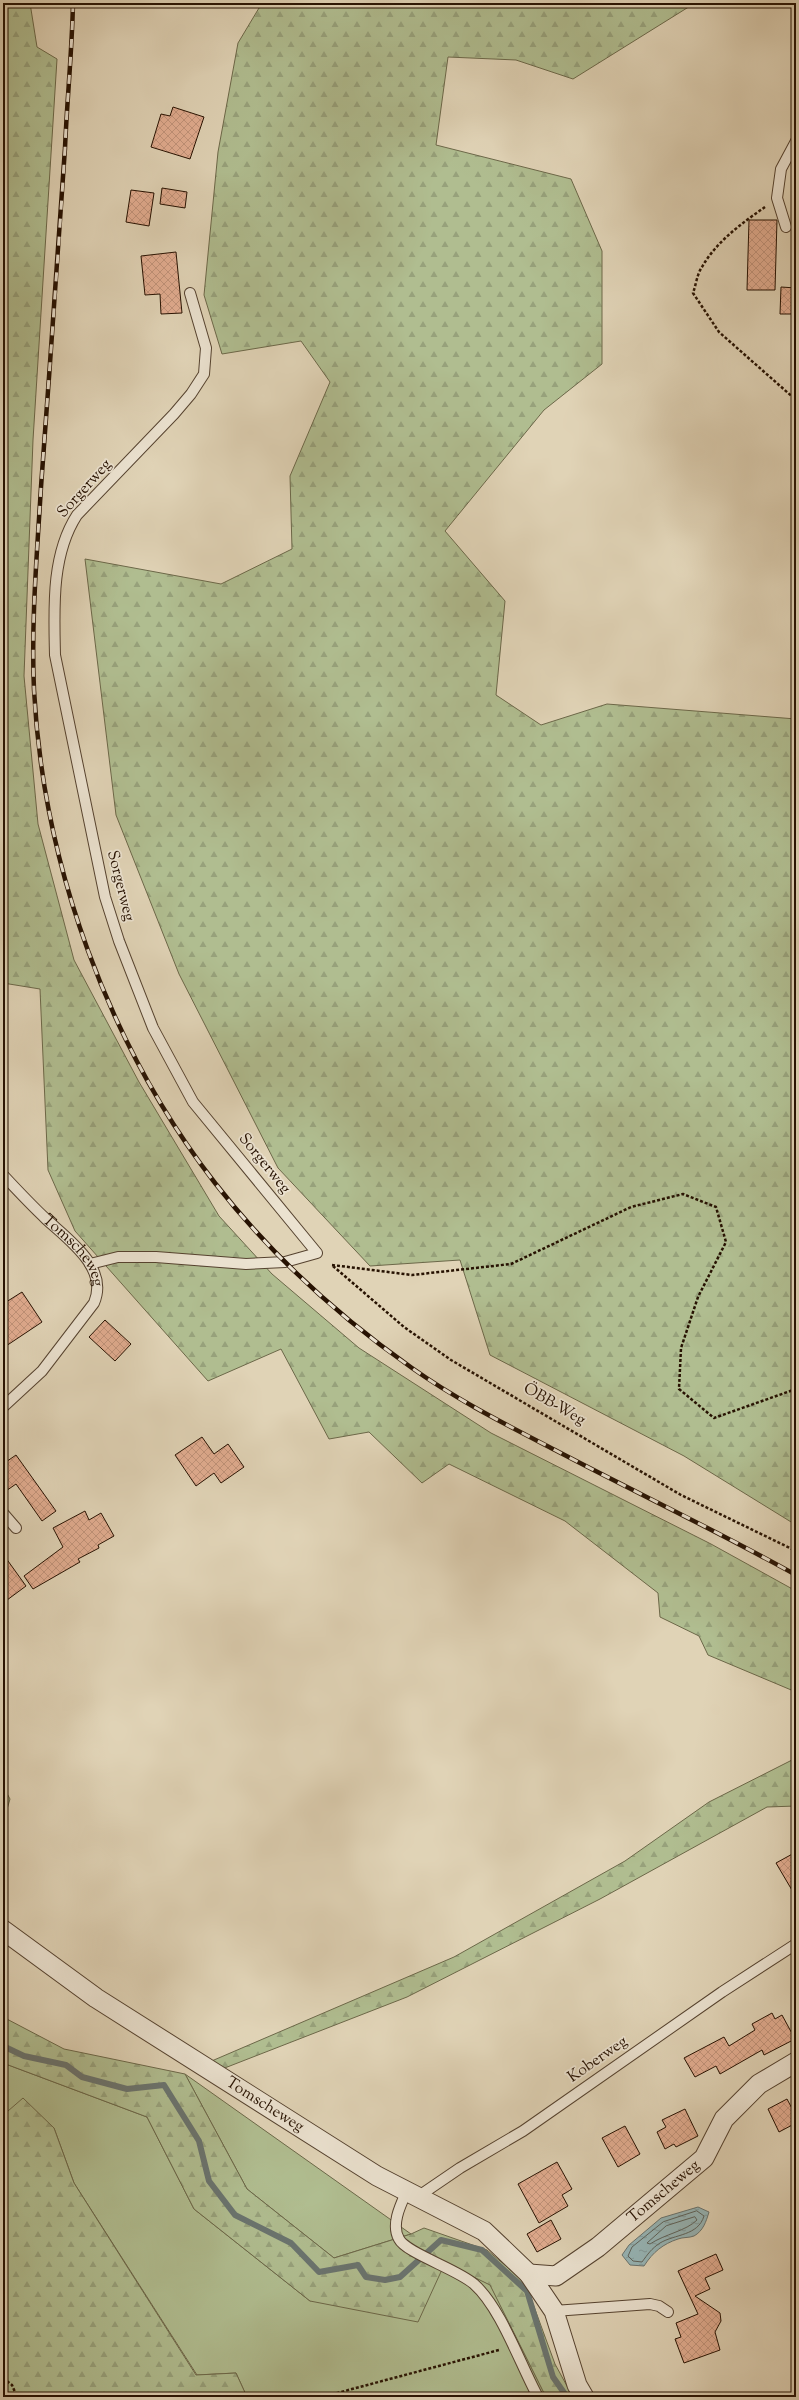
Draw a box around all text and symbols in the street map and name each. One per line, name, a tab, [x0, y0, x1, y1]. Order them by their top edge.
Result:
street label: Sorgerweg	[52, 454, 118, 524]
street label: Sorgerweg	[100, 848, 140, 924]
street label: Sorgerweg	[232, 1129, 296, 1199]
street label: Tomscheweg	[37, 1209, 109, 1288]
street label: ÖBB-Weg	[518, 1378, 590, 1432]
street label: Koberweg	[563, 2031, 633, 2089]
street label: Tomscheweg	[221, 2072, 308, 2138]
street label: Tomscheweg	[622, 2154, 705, 2229]

